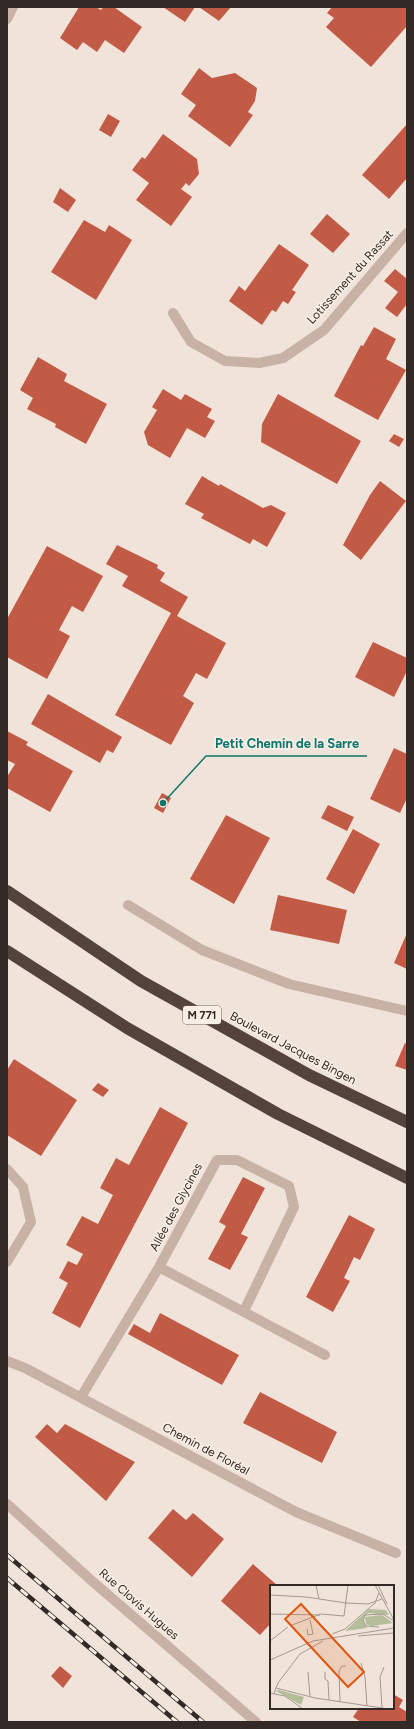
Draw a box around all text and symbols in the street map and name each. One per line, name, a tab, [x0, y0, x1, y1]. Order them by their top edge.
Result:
street label: Lotissement du Rassat	[304, 227, 396, 327]
callout: Petit Chemin de la Sarre	[206, 731, 367, 756]
text: Petit Chemin de la Sarre	[215, 736, 359, 751]
road number: M 771	[183, 1006, 221, 1024]
street label: Boulevard Jacques Bingen	[227, 1009, 359, 1087]
street label: Allée des Glycines	[147, 1160, 205, 1253]
street label: Chemin de Floréal	[160, 1420, 252, 1478]
street label: Rue Clovis Hugues	[96, 1566, 182, 1643]
inset map	[270, 1585, 394, 1709]

